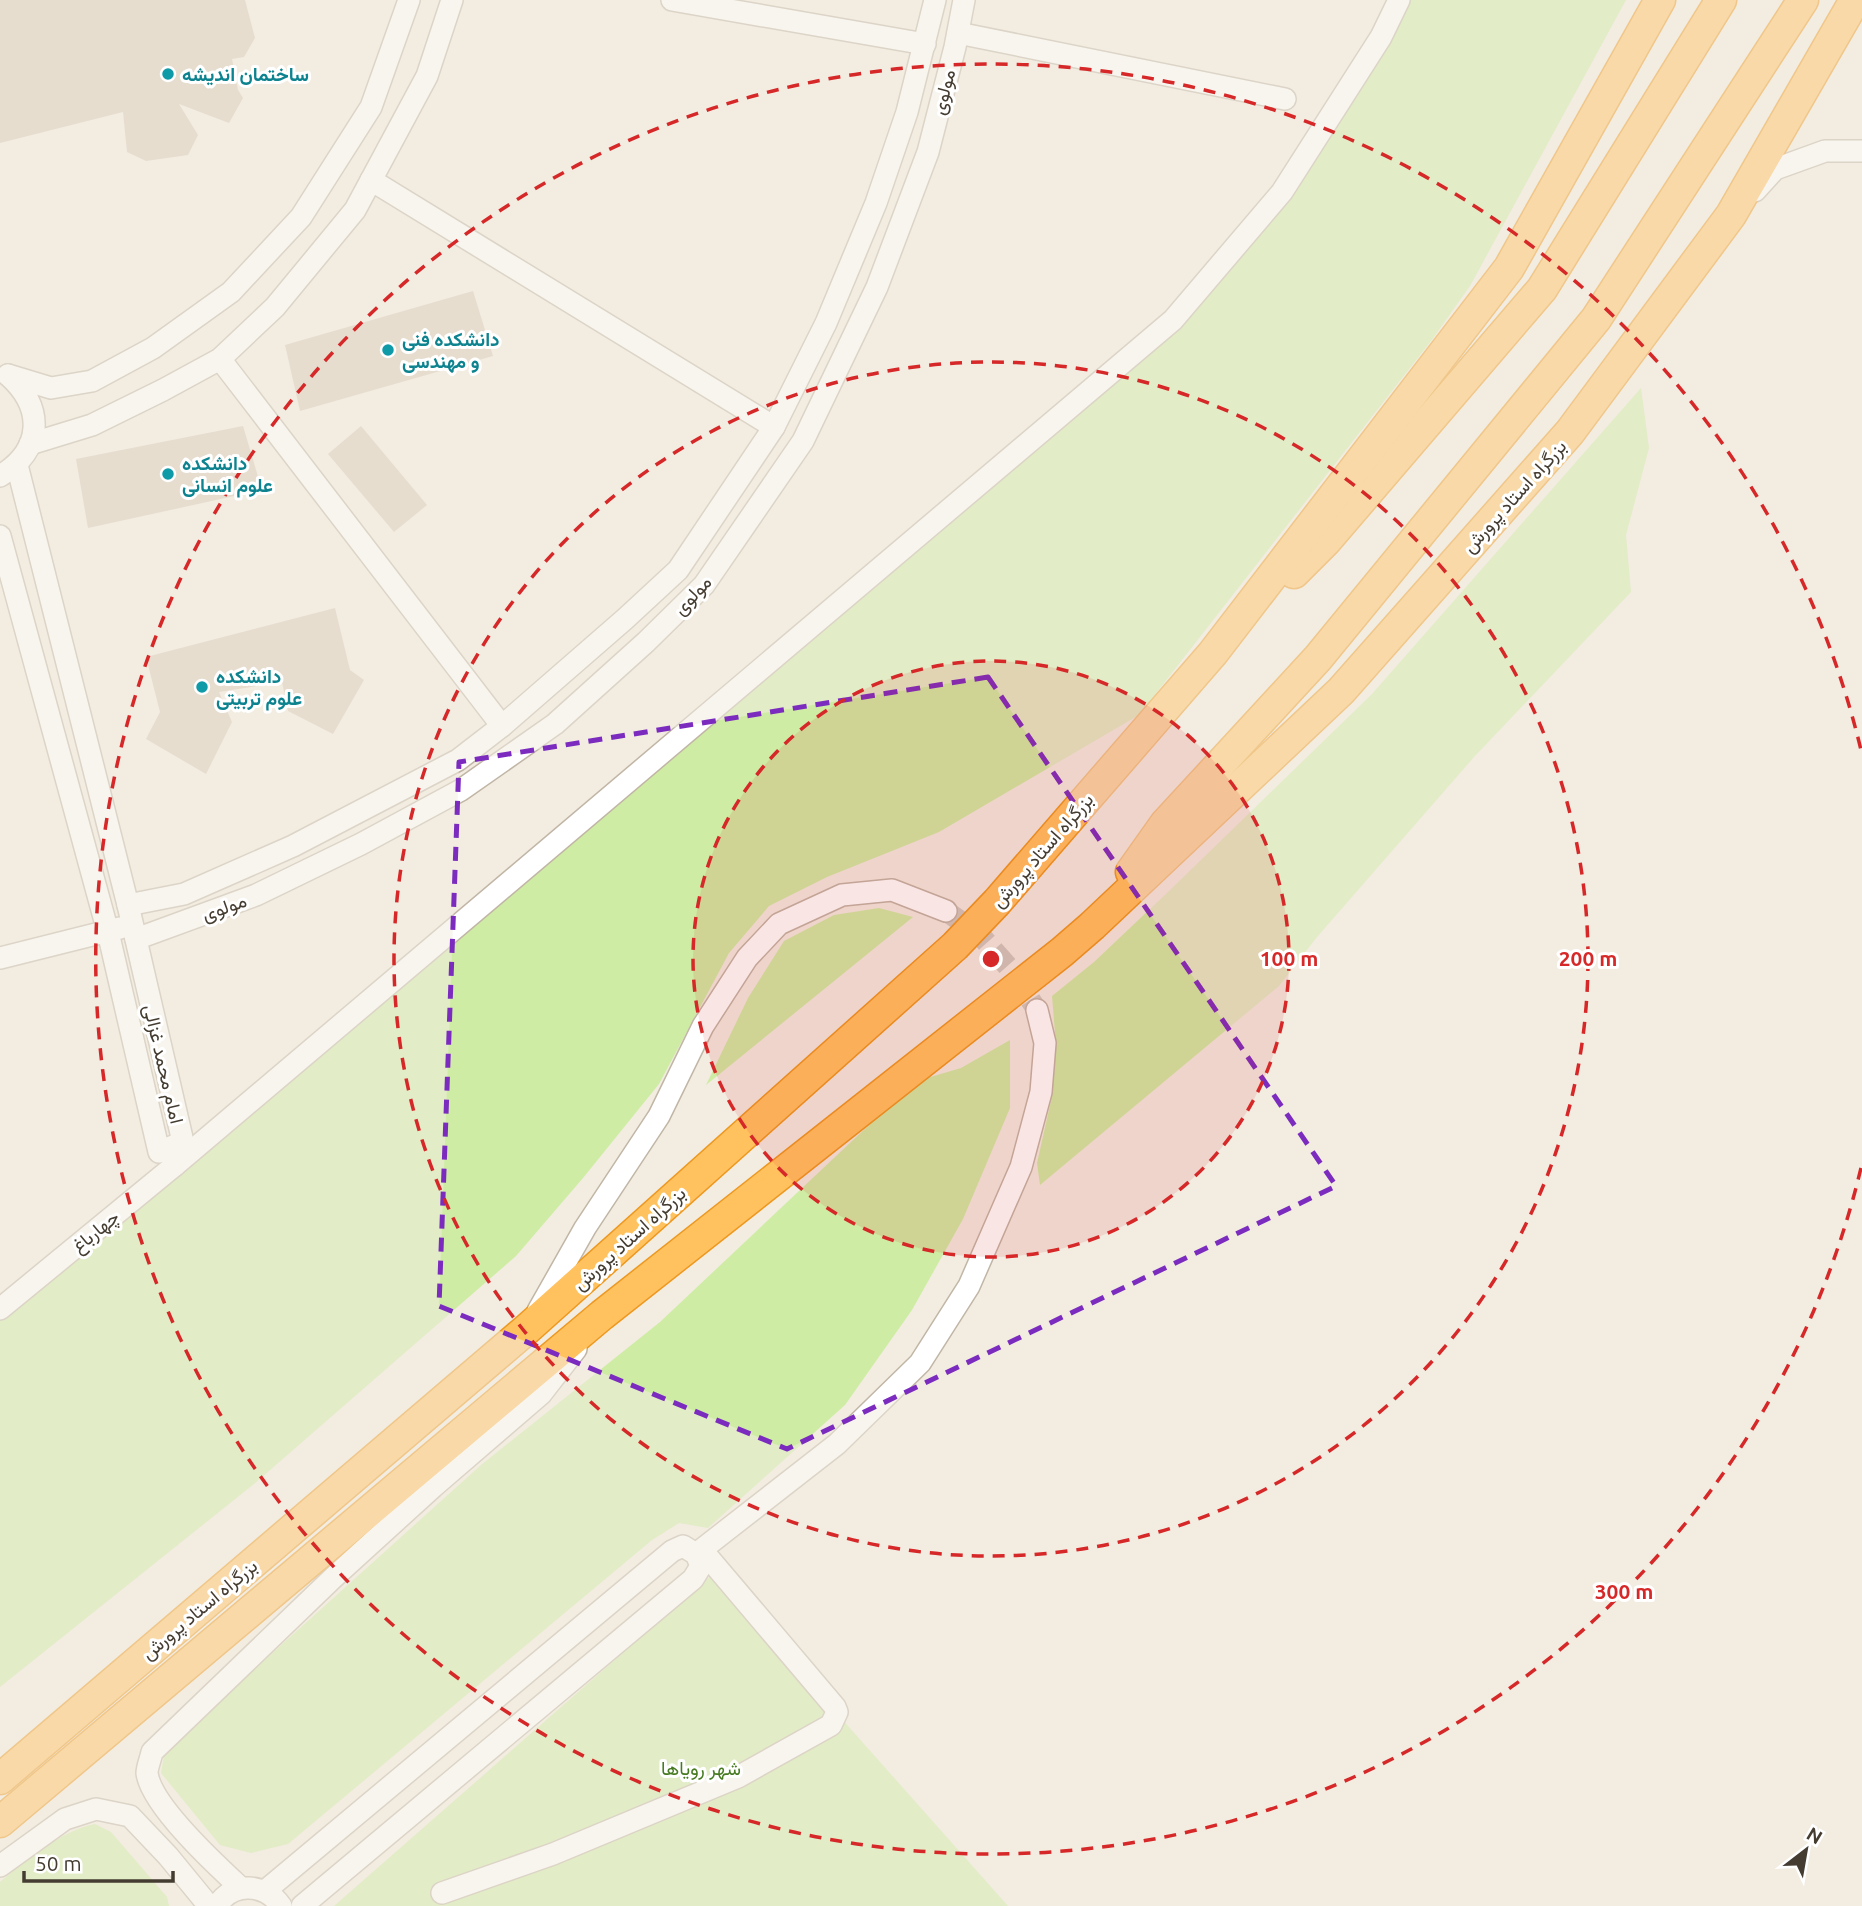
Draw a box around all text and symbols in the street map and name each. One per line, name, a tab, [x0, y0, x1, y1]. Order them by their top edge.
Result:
place label: ساختمان اندیشه	[182, 63, 309, 86]
marker: ساختمان اندیشه	[160, 66, 176, 82]
street label: مولوی	[927, 67, 960, 117]
place label: دانشکده فنی و مهندسی	[402, 328, 500, 374]
marker: دانشکده فنی و مهندسی	[380, 342, 396, 358]
street label: بزرگراه استاد پرورش	[1458, 435, 1573, 559]
place label: دانشکده علوم انسانی	[182, 452, 273, 498]
marker: دانشکده علوم انسانی	[160, 466, 176, 482]
street label: مولوی	[668, 571, 716, 620]
place label: دانشکده علوم تربیتی	[216, 665, 302, 711]
marker: دانشکده علوم تربیتی	[194, 679, 210, 695]
street label: بزرگراه استاد پرورش	[986, 788, 1100, 914]
street label: مولوی	[199, 889, 250, 926]
text: 100 m	[1260, 946, 1318, 970]
text: 200 m	[1559, 946, 1617, 970]
centre of rings	[979, 947, 1003, 971]
street label: امام محمد غزالی	[138, 1002, 188, 1126]
street label: بزرگراه استاد پرورش	[568, 1182, 692, 1297]
street label: چهارباغ	[67, 1205, 125, 1259]
street label: بزرگراه استاد پرورش	[137, 1554, 263, 1666]
text: 300 m	[1595, 1579, 1653, 1603]
park label: شهر رویاها	[661, 1757, 741, 1780]
north arrow	[1771, 1815, 1841, 1885]
text: N	[1803, 1822, 1827, 1849]
scale bar	[24, 1840, 173, 1884]
text: 50 m	[35, 1851, 82, 1875]

